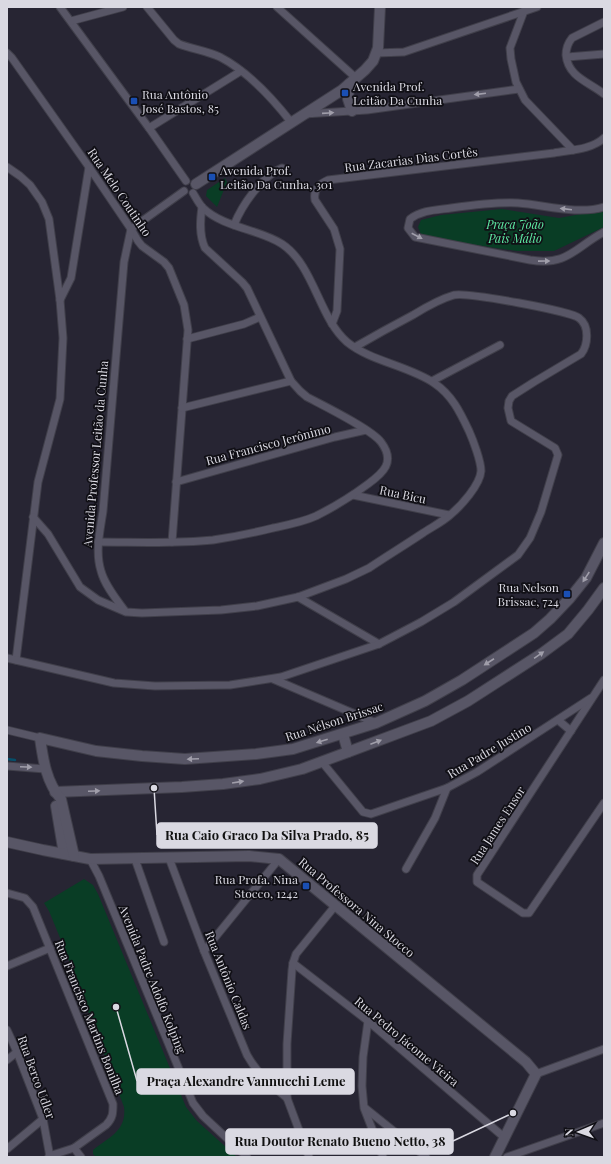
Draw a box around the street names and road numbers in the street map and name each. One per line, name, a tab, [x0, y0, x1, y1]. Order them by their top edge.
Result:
street label: Rua Zacarias Dias Cortês	[344, 143, 478, 175]
street label: Rua Melo Coutinho	[85, 145, 156, 240]
street label: Avenida Professor Leitão da Cunha	[79, 360, 111, 549]
street label: Rua Francisco Jerônimo	[204, 420, 332, 468]
street label: Rua Bicu	[378, 481, 428, 507]
street label: Rua Nélson Brissac	[283, 698, 385, 744]
street label: Rua Padre Justino	[444, 718, 534, 781]
street label: Rua James Ensor	[466, 782, 529, 867]
street label: Rua Professora Nina Stocco	[296, 854, 419, 961]
street label: Avenida Padre Adolfo Kolping	[115, 901, 190, 1056]
street label: Rua Antônio Caldas	[202, 928, 256, 1032]
street label: Rua Francisco Martins Bonilha	[52, 937, 128, 1097]
street label: Rua Pedro Jácome Vieira	[352, 993, 462, 1089]
street label: Rua Berco Udler	[15, 1033, 60, 1121]

